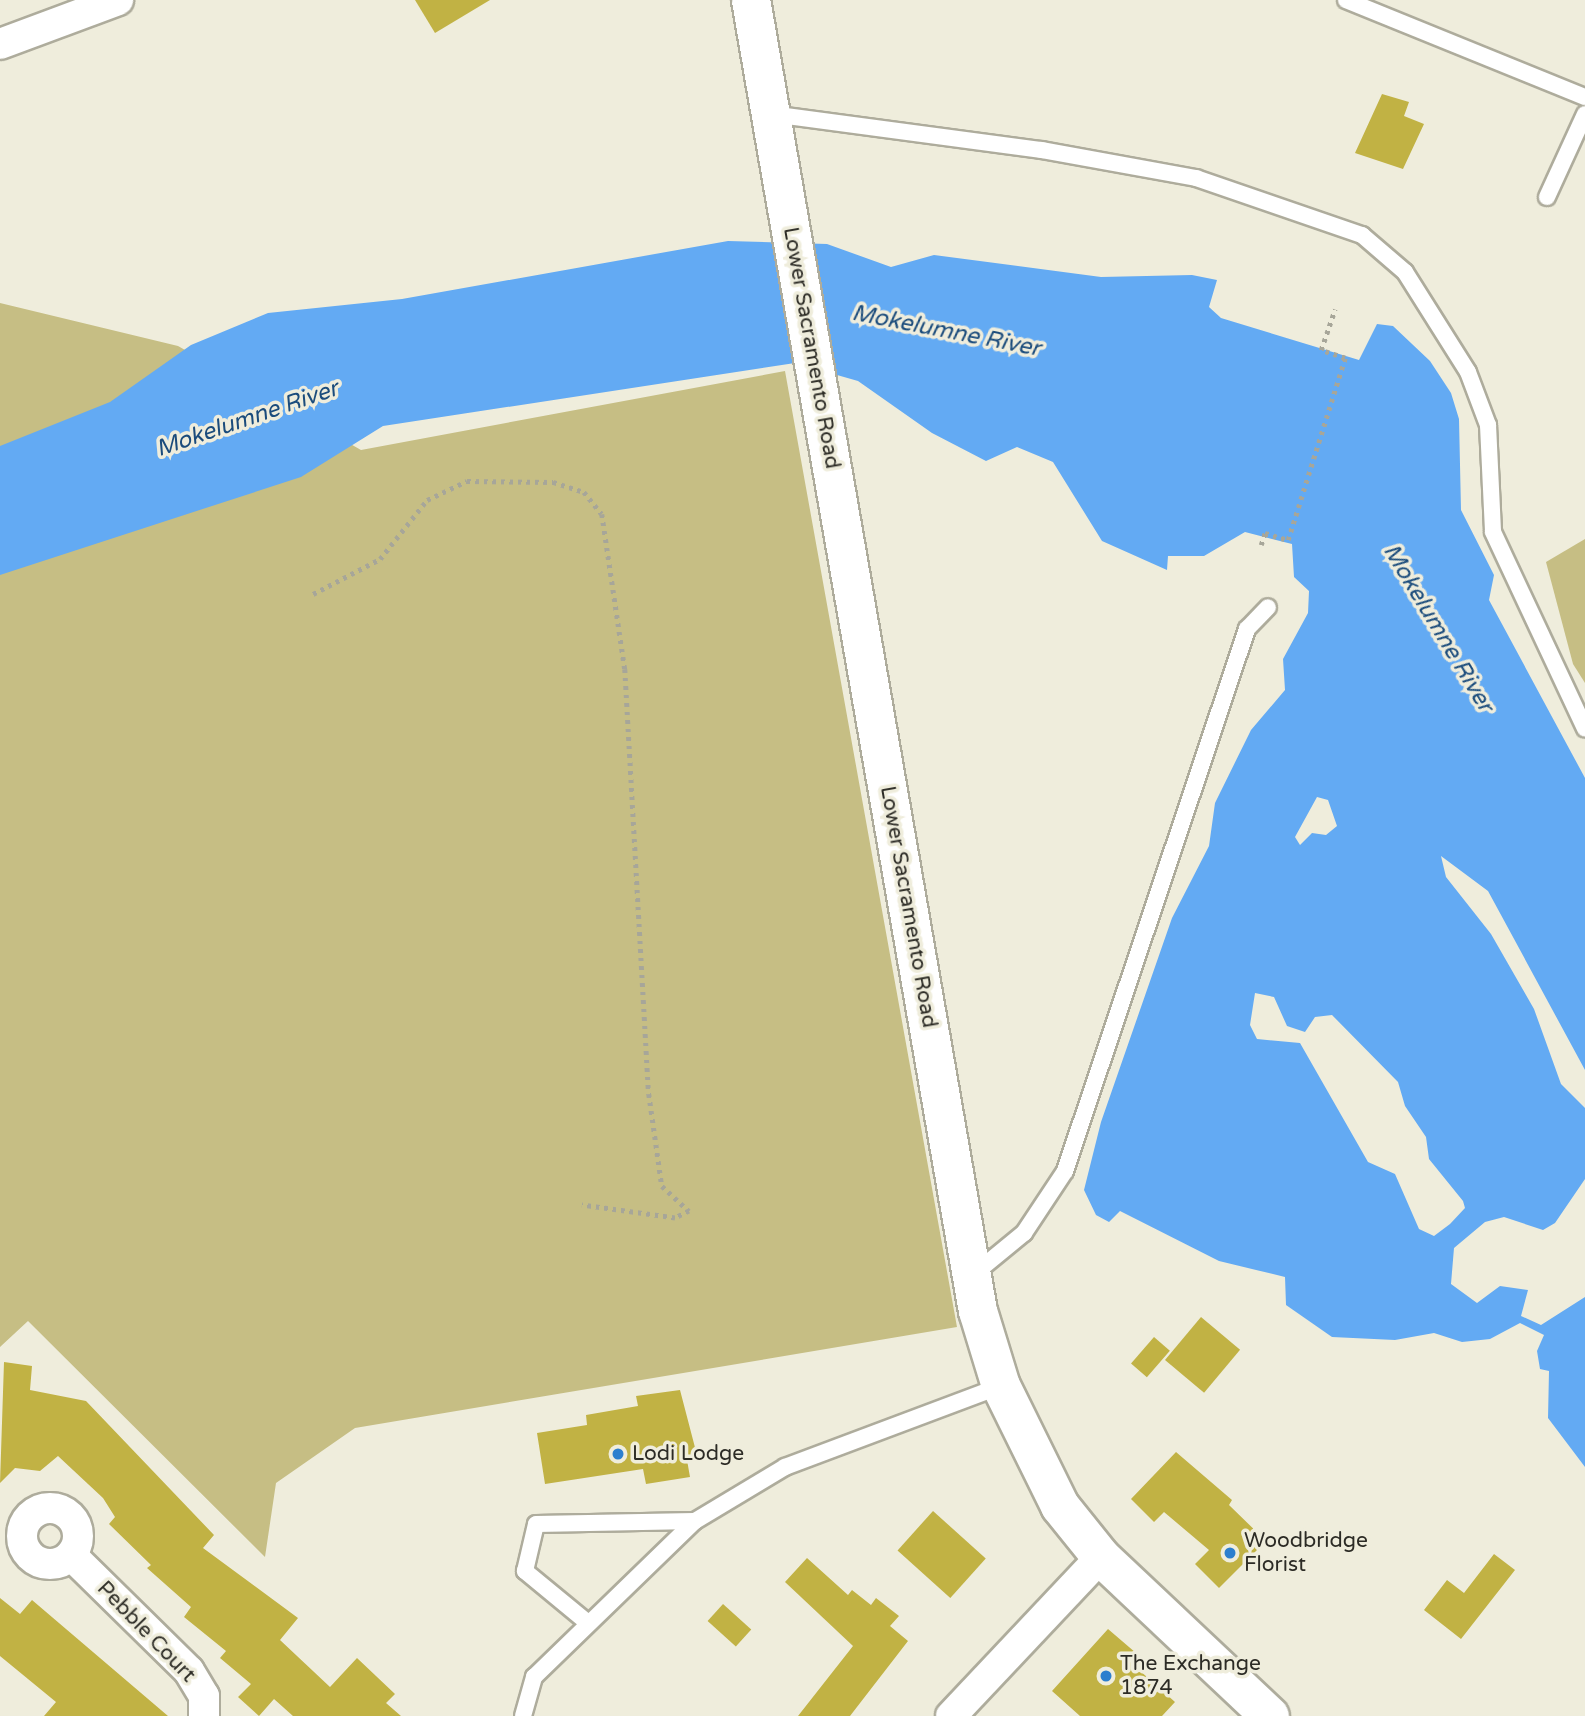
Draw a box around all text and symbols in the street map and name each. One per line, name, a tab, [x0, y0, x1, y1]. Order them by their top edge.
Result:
street label: Lower Sacramento Road	[777, 225, 845, 471]
water label: Mokelumne River	[850, 299, 1042, 363]
water label: Mokelumne River	[152, 375, 342, 463]
water label: Mokelumne River	[1377, 539, 1499, 717]
street label: Lower Sacramento Road	[874, 784, 942, 1030]
place label: Lodi Lodge	[632, 1441, 744, 1467]
marker: Lodi Lodge	[610, 1446, 626, 1462]
place label: Woodbridge Florist	[1244, 1528, 1368, 1578]
marker: Woodbridge Florist	[1222, 1545, 1238, 1561]
street label: Pebble Court	[92, 1576, 200, 1688]
place label: The Exchange 1874	[1120, 1651, 1261, 1701]
marker: The Exchange 1874	[1098, 1668, 1114, 1684]

